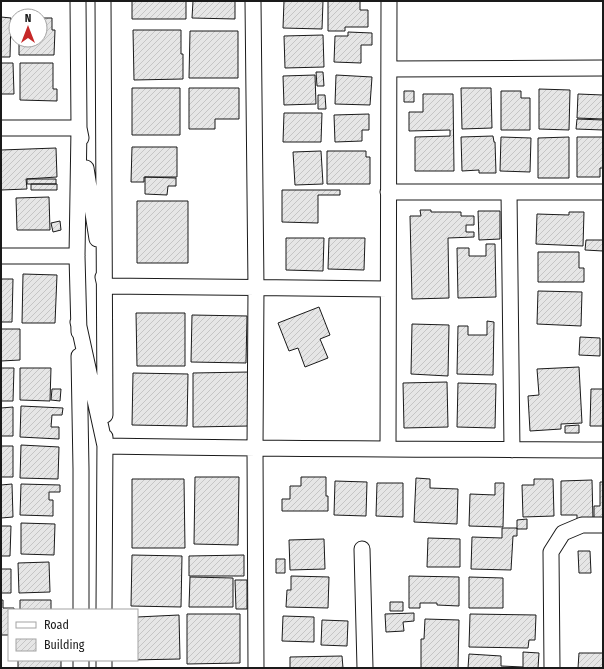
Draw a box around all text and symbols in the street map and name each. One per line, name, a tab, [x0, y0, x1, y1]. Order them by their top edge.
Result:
north arrow	[8, 8, 48, 48]
text: N	[25, 12, 31, 25]
legend	[8, 609, 138, 661]
text: Road	[44, 618, 69, 632]
text: Building	[44, 638, 85, 652]

